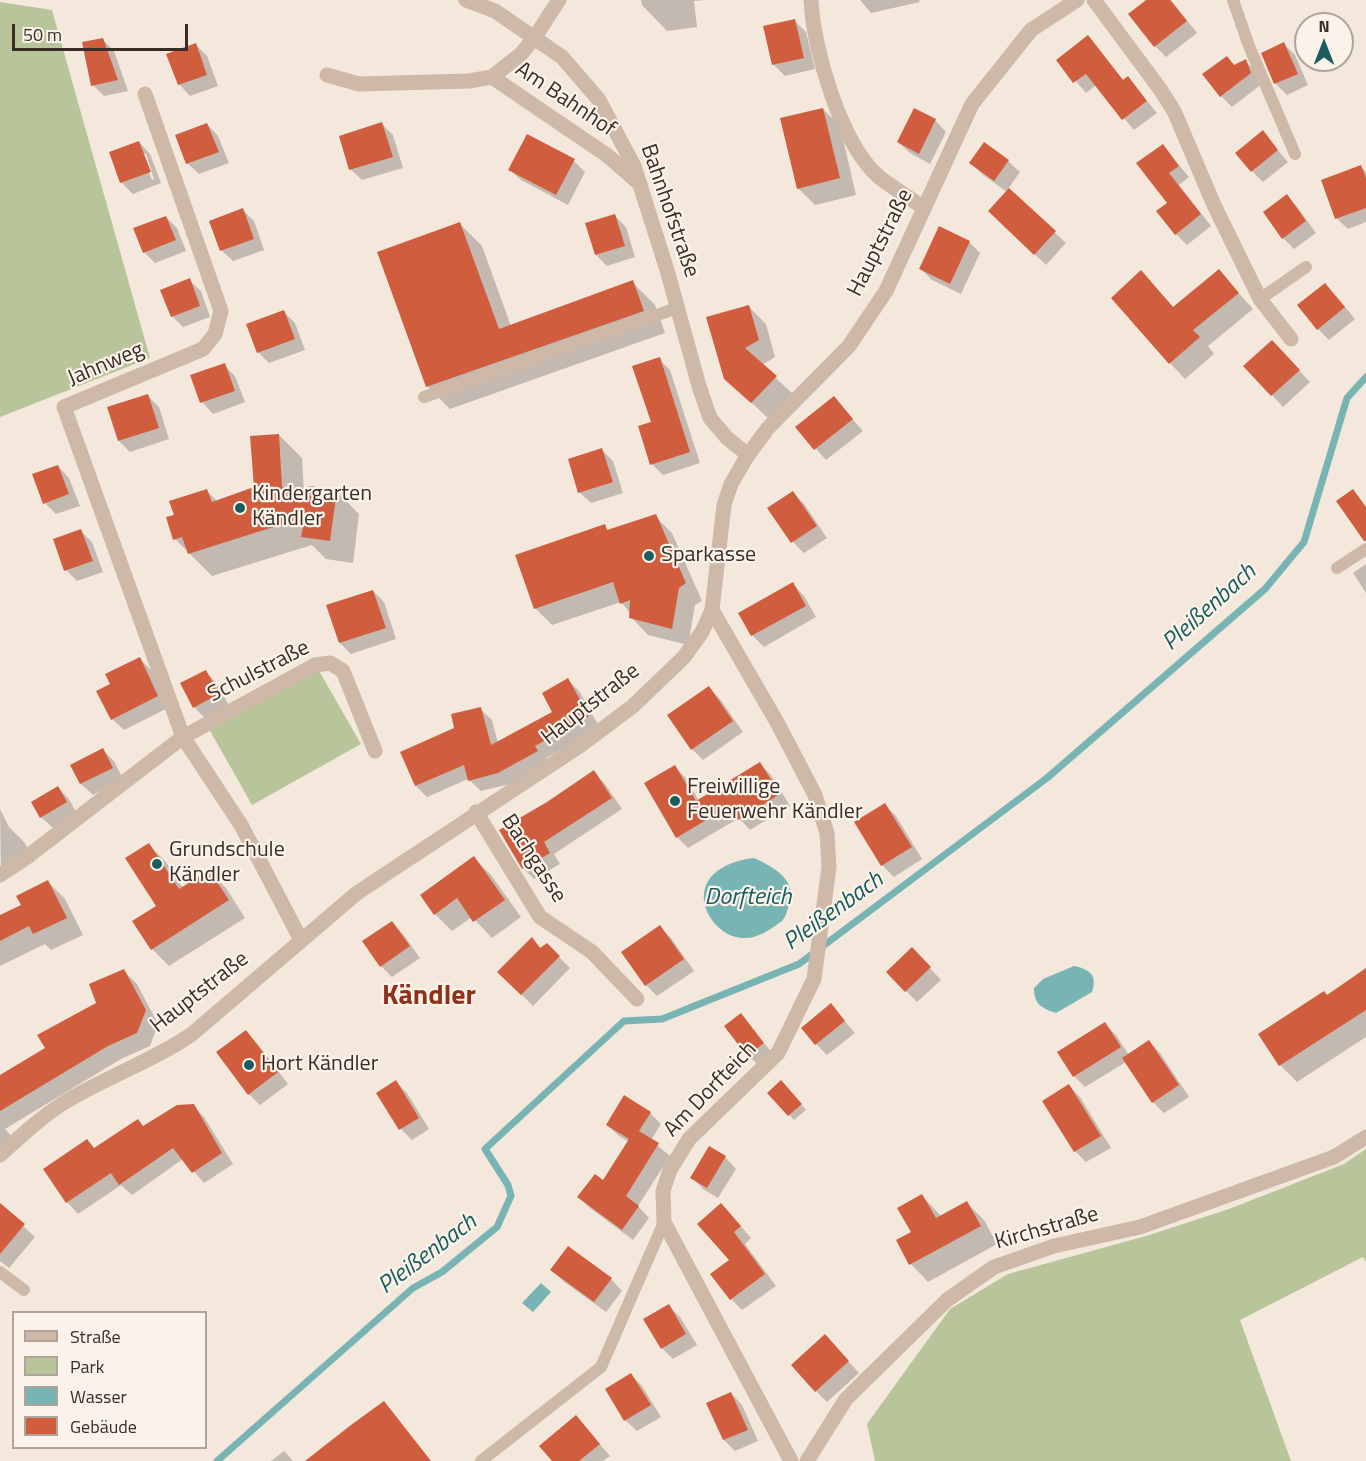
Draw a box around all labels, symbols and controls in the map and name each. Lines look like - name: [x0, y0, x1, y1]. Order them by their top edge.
- scale bar: [15, 12, 190, 50]
- north arrow: [1294, 12, 1354, 72]
- text: N: [1318, 14, 1330, 38]
- text: 50 m: [23, 21, 62, 48]
- street label: Am Bahnhof: [510, 57, 620, 143]
- street label: Bahnhofstraße: [634, 141, 704, 281]
- street label: Hauptstraße: [843, 185, 919, 301]
- street label: Jahnweg: [64, 337, 148, 393]
- place label: Kindergarten Kändler: [252, 482, 372, 534]
- marker: Kindergarten Kändler: [233, 501, 247, 515]
- place label: Sparkasse: [661, 543, 756, 569]
- marker: Sparkasse: [642, 549, 656, 563]
- water label: Pleißenbach: [1157, 558, 1263, 658]
- street label: Schulstraße: [204, 635, 314, 709]
- street label: Hauptstraße: [537, 659, 645, 751]
- place label: Freiwillige Feuerwehr Kändler: [687, 775, 863, 826]
- marker: Freiwillige Feuerwehr Kändler: [668, 794, 682, 808]
- street label: Bachgasse: [495, 810, 571, 908]
- place label: Grundschule Kändler: [169, 838, 285, 890]
- marker: Grundschule Kändler: [150, 857, 164, 871]
- water label: Pleißenbach: [779, 866, 889, 958]
- water label: Dorfteich: [705, 884, 791, 912]
- street label: Hauptstraße: [146, 947, 254, 1039]
- district label: Kändler: [382, 980, 476, 1014]
- street label: Am Dorfteich: [659, 1037, 763, 1143]
- place label: Hort Kändler: [261, 1052, 378, 1078]
- marker: Hort Kändler: [242, 1058, 256, 1072]
- street label: Kirchstraße: [992, 1202, 1102, 1256]
- water label: Pleißenbach: [373, 1209, 483, 1301]
- legend: [12, 1311, 207, 1449]
- text: Straße: [70, 1323, 121, 1350]
- text: Park: [70, 1353, 104, 1380]
- text: Wasser: [70, 1383, 127, 1410]
- text: Gebäude: [70, 1413, 137, 1440]

